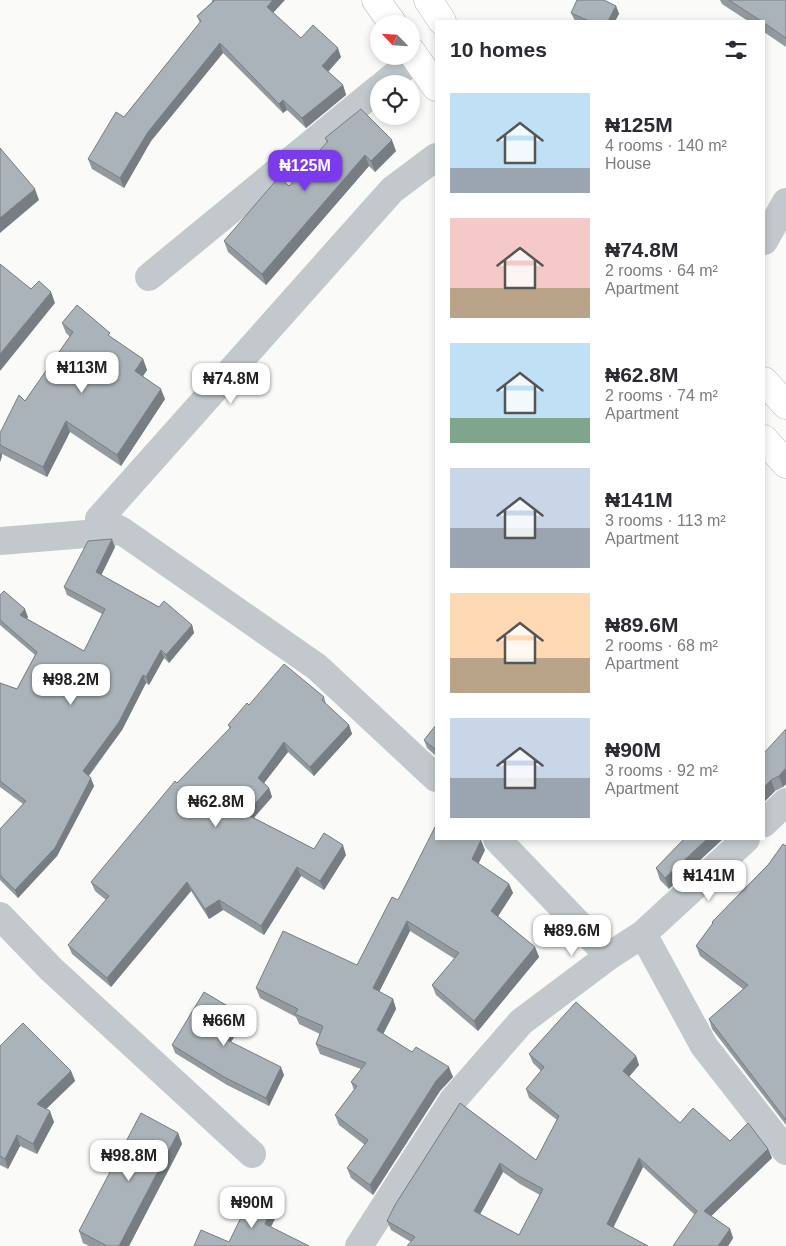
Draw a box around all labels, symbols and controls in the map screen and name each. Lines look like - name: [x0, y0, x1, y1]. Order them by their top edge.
- north arrow: [370, 15, 420, 65]
- map controls: [370, 15, 420, 125]
- icon: filters: [722, 36, 750, 64]
- text: 10 homes: [450, 38, 547, 61]
- button: locate: [370, 75, 420, 125]
- icon: home: [490, 113, 550, 173]
- text: ₦125M: [605, 113, 673, 136]
- text: 4 rooms · 140 m²: [605, 137, 727, 154]
- pin: ₦125M: [270, 150, 340, 192]
- text: House: [605, 155, 651, 172]
- text: ₦125M: [279, 157, 331, 174]
- icon: home: [490, 238, 550, 298]
- text: ₦74.8M: [605, 238, 679, 261]
- text: 2 rooms · 64 m²: [605, 262, 718, 279]
- text: Apartment: [605, 280, 679, 297]
- pin: ₦113M: [47, 352, 117, 394]
- text: ₦113M: [57, 359, 107, 376]
- pin: ₦74.8M: [190, 362, 272, 405]
- icon: home: [490, 363, 550, 423]
- text: ₦62.8M: [605, 363, 679, 386]
- text: ₦74.8M: [203, 370, 259, 387]
- text: 2 rooms · 74 m²: [605, 387, 718, 404]
- text: Apartment: [605, 405, 679, 422]
- icon: home: [490, 488, 550, 548]
- text: ₦141M: [605, 488, 673, 511]
- text: 3 rooms · 113 m²: [605, 512, 726, 529]
- text: Apartment: [605, 530, 679, 547]
- icon: home: [490, 613, 550, 673]
- text: ₦89.6M: [605, 613, 679, 636]
- text: 2 rooms · 68 m²: [605, 637, 718, 654]
- text: Apartment: [605, 655, 679, 672]
- pin: ₦98.2M: [30, 664, 112, 706]
- text: ₦98.2M: [43, 671, 99, 688]
- icon: home: [490, 738, 550, 798]
- text: ₦90M: [605, 738, 661, 761]
- text: 3 rooms · 92 m²: [605, 762, 718, 779]
- text: Apartment: [605, 780, 679, 797]
- pin: ₦62.8M: [175, 786, 257, 828]
- text: ₦62.8M: [188, 793, 244, 810]
- pin: ₦141M: [674, 860, 744, 902]
- text: ₦141M: [683, 867, 735, 884]
- pin: ₦89.6M: [531, 914, 613, 957]
- text: ₦89.6M: [544, 922, 600, 939]
- pin: ₦66M: [194, 1004, 254, 1047]
- text: ₦66M: [203, 1012, 245, 1029]
- pin: ₦98.8M: [88, 1140, 170, 1182]
- text: ₦98.8M: [101, 1147, 157, 1164]
- pin: ₦90M: [222, 1186, 282, 1229]
- text: ₦90M: [231, 1194, 273, 1211]

